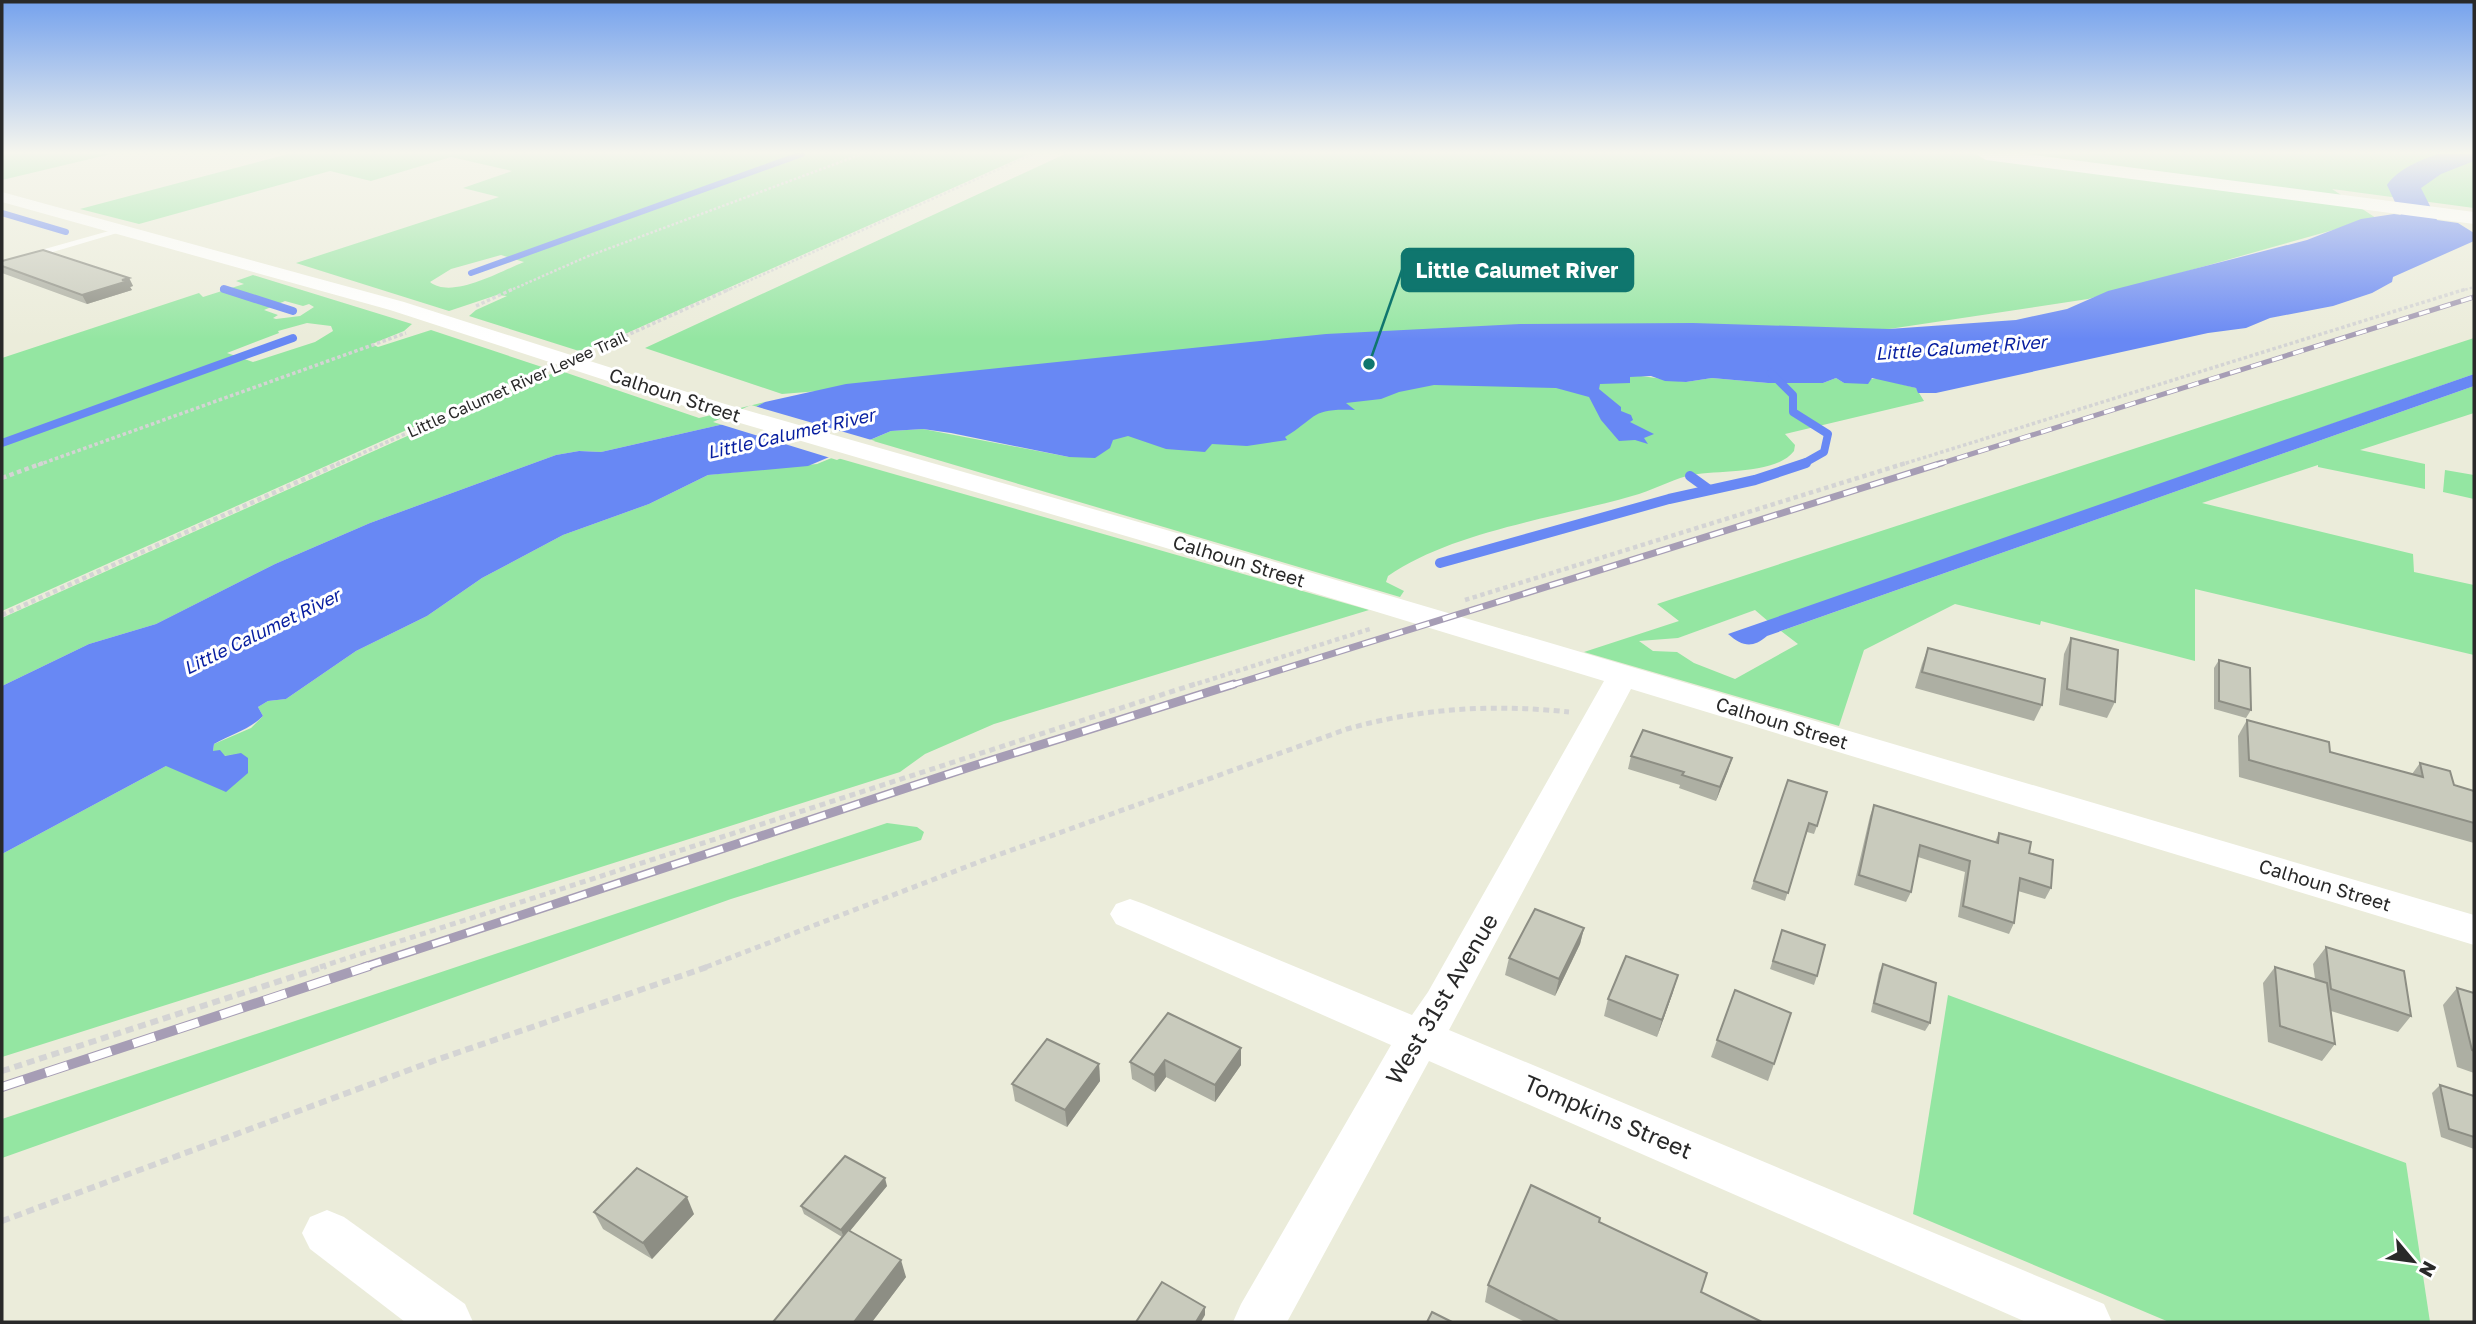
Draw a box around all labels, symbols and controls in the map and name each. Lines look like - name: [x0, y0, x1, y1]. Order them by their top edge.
- callout: Little Calumet River: [1402, 249, 1633, 291]
- text: Little Calumet River: [1416, 257, 1618, 283]
- street label: Little Calumet River Levee Trail: [404, 326, 630, 442]
- water label: Little Calumet River: [1875, 330, 2050, 364]
- street label: Calhoun Street: [606, 362, 744, 427]
- water label: Little Calumet River: [705, 402, 880, 463]
- street label: Calhoun Street: [1170, 529, 1308, 592]
- water label: Little Calumet River: [180, 582, 346, 679]
- street label: Calhoun Street: [1713, 691, 1851, 754]
- street label: Calhoun Street: [2256, 853, 2394, 916]
- street label: West 31st Avenue: [1379, 908, 1503, 1089]
- street label: Tompkins Street: [1520, 1068, 1697, 1164]
- north arrow: [2378, 1226, 2448, 1296]
- text: N: [2415, 1258, 2442, 1281]

